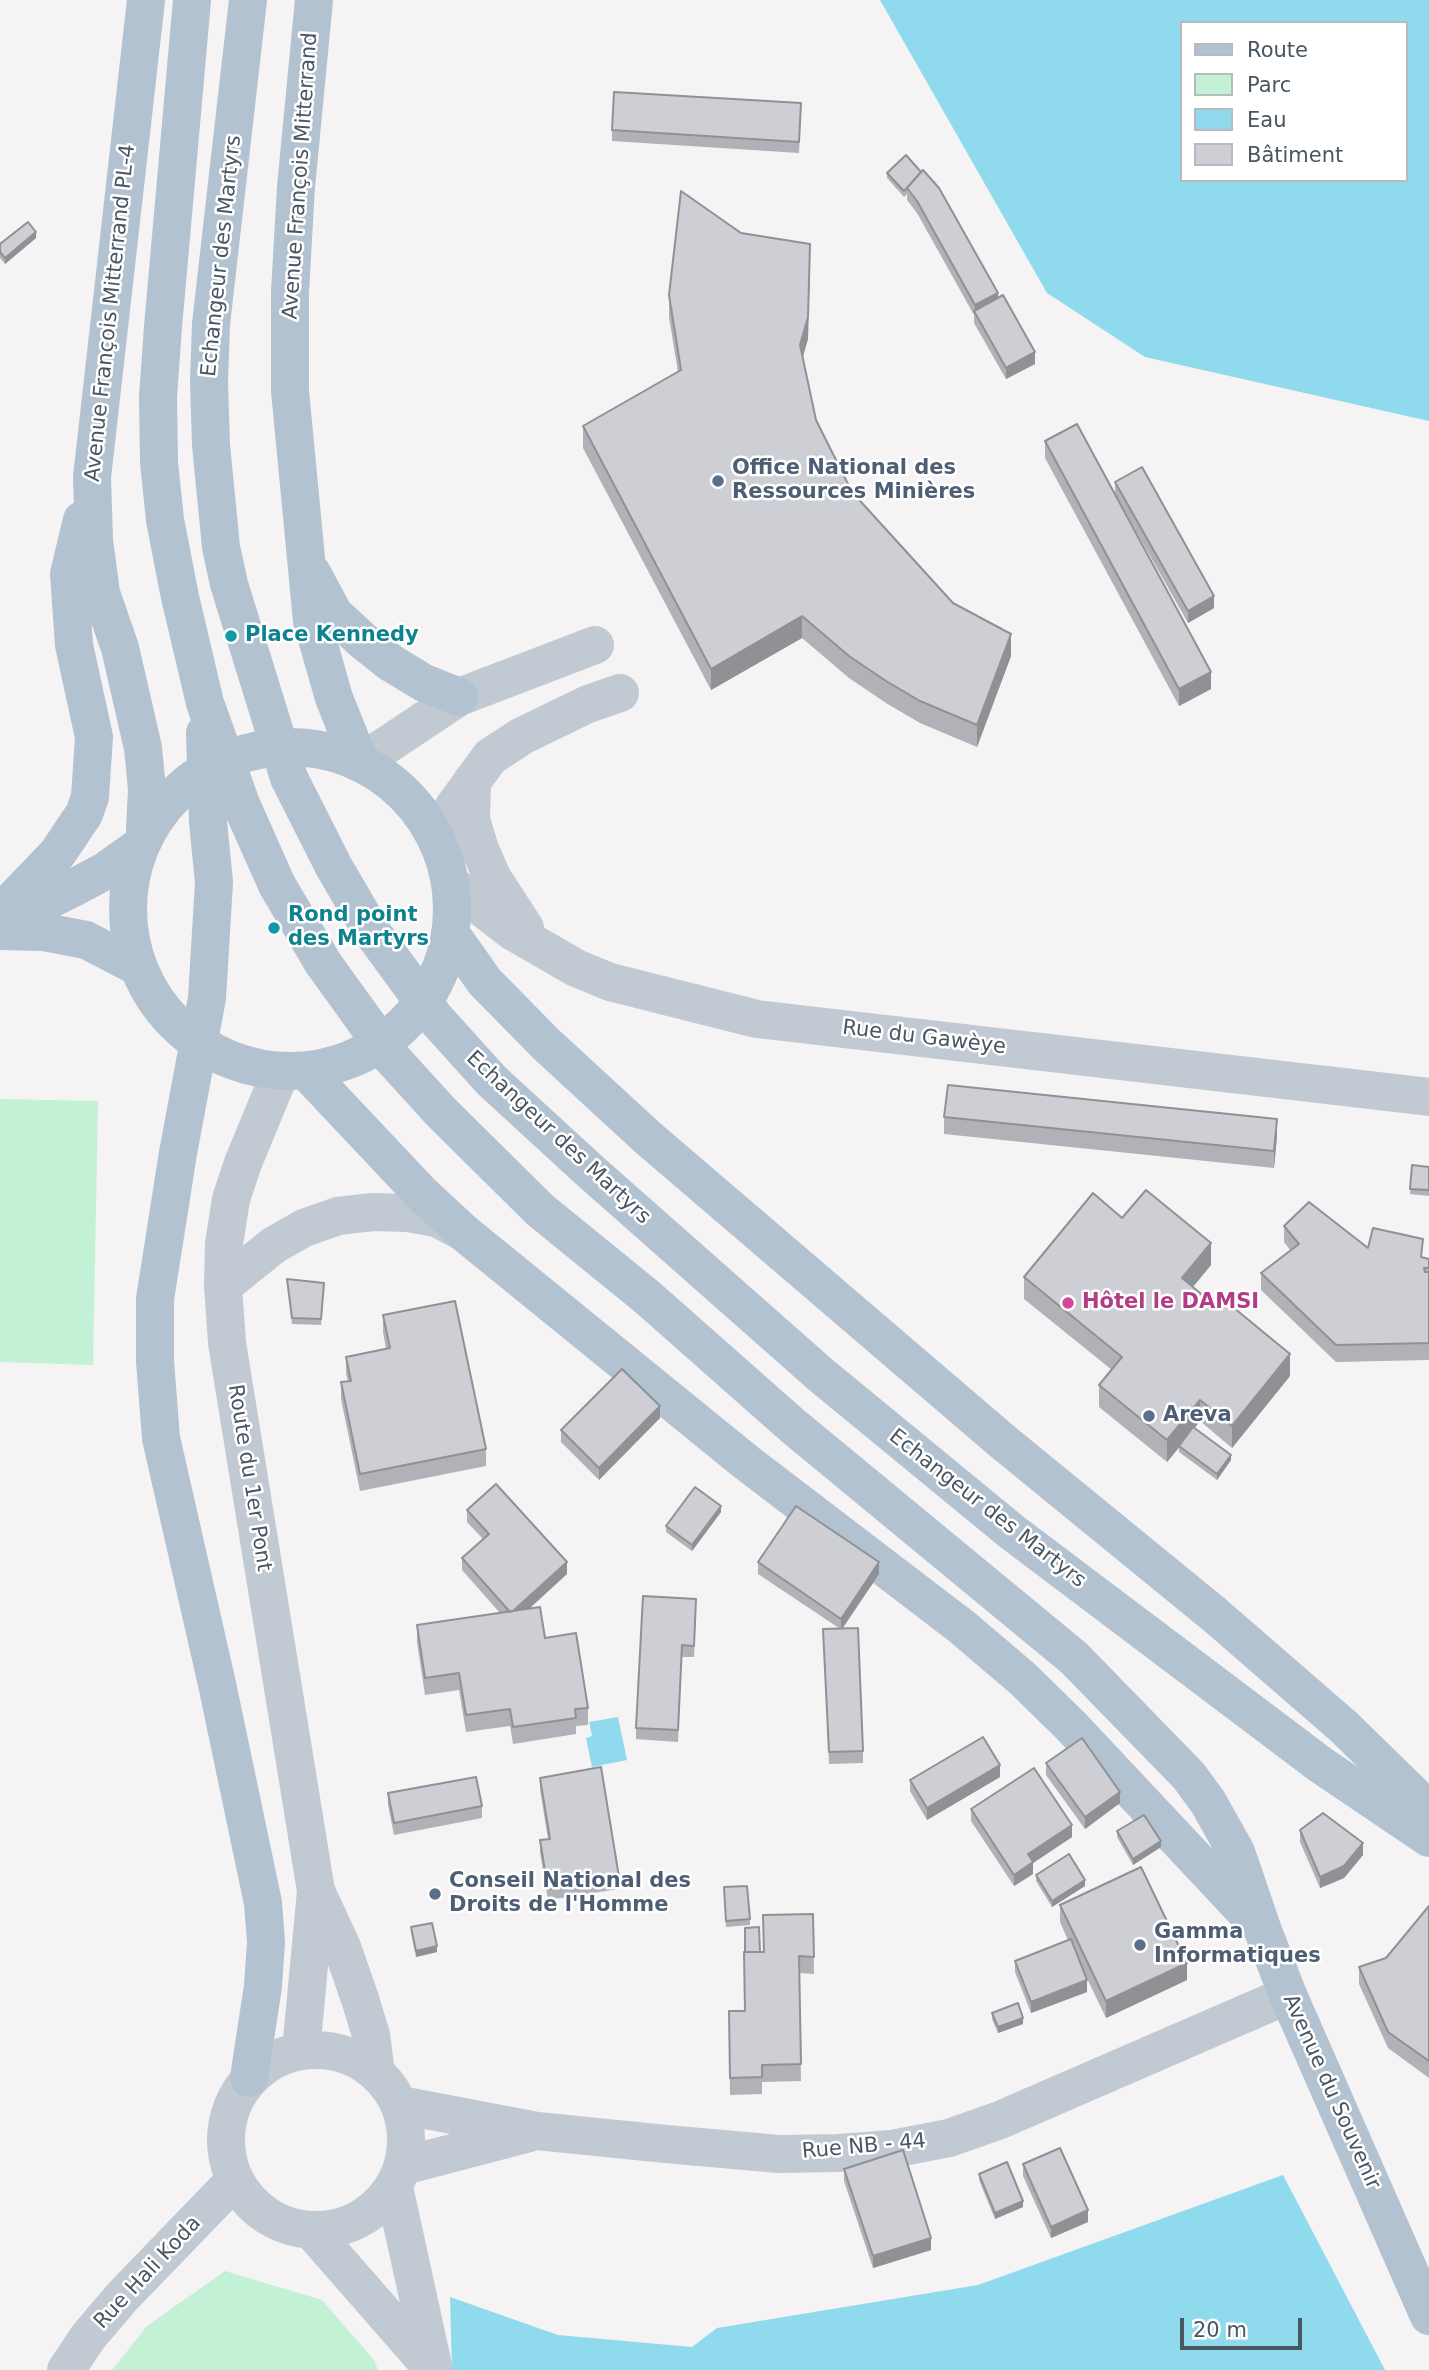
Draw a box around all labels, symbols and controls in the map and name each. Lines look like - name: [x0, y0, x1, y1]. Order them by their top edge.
- legend: [1180, 21, 1408, 182]
- street label: Avenue François Mitterrand: [278, 32, 324, 320]
- text: Route: [1247, 38, 1308, 62]
- text: Parc: [1247, 73, 1291, 97]
- text: Eau: [1247, 108, 1286, 132]
- street label: Echangeur des Martyrs: [197, 134, 247, 378]
- street label: Avenue François Mitterrand PL-4: [81, 143, 141, 483]
- text: Bâtiment: [1247, 143, 1343, 167]
- place label: Office National des Ressources Minières: [732, 456, 975, 506]
- marker: Office National des Ressources Minières: [710, 473, 726, 489]
- place label: Place Kennedy: [245, 623, 419, 649]
- marker: Place Kennedy: [223, 628, 239, 644]
- place label: Rond point des Martyrs: [288, 903, 429, 953]
- marker: Rond point des Martyrs: [266, 920, 282, 936]
- street label: Rue du Gawèye: [841, 1015, 1007, 1061]
- street label: Echangeur des Martyrs: [461, 1046, 655, 1230]
- place label: Hôtel le DAMSI: [1082, 1290, 1259, 1316]
- marker: Hôtel le DAMSI: [1060, 1295, 1076, 1311]
- street label: Route du 1er Pont: [222, 1383, 276, 1573]
- place label: Areva: [1163, 1403, 1232, 1429]
- marker: Areva: [1141, 1408, 1157, 1424]
- street label: Echangeur des Martyrs: [884, 1424, 1090, 1594]
- place label: Conseil National des Droits de l'Homme: [449, 1869, 691, 1919]
- marker: Conseil National des Droits de l'Homme: [427, 1886, 443, 1902]
- place label: Gamma Informatiques: [1154, 1920, 1321, 1970]
- marker: Gamma Informatiques: [1132, 1937, 1148, 1953]
- street label: Avenue du Souvenir: [1277, 1991, 1385, 2193]
- street label: Rue NB - 44: [801, 2129, 927, 2165]
- street label: Rue Hali Koda: [89, 2211, 207, 2335]
- scale bar: [1184, 2304, 1306, 2348]
- text: 20 m: [1193, 2318, 1247, 2342]

